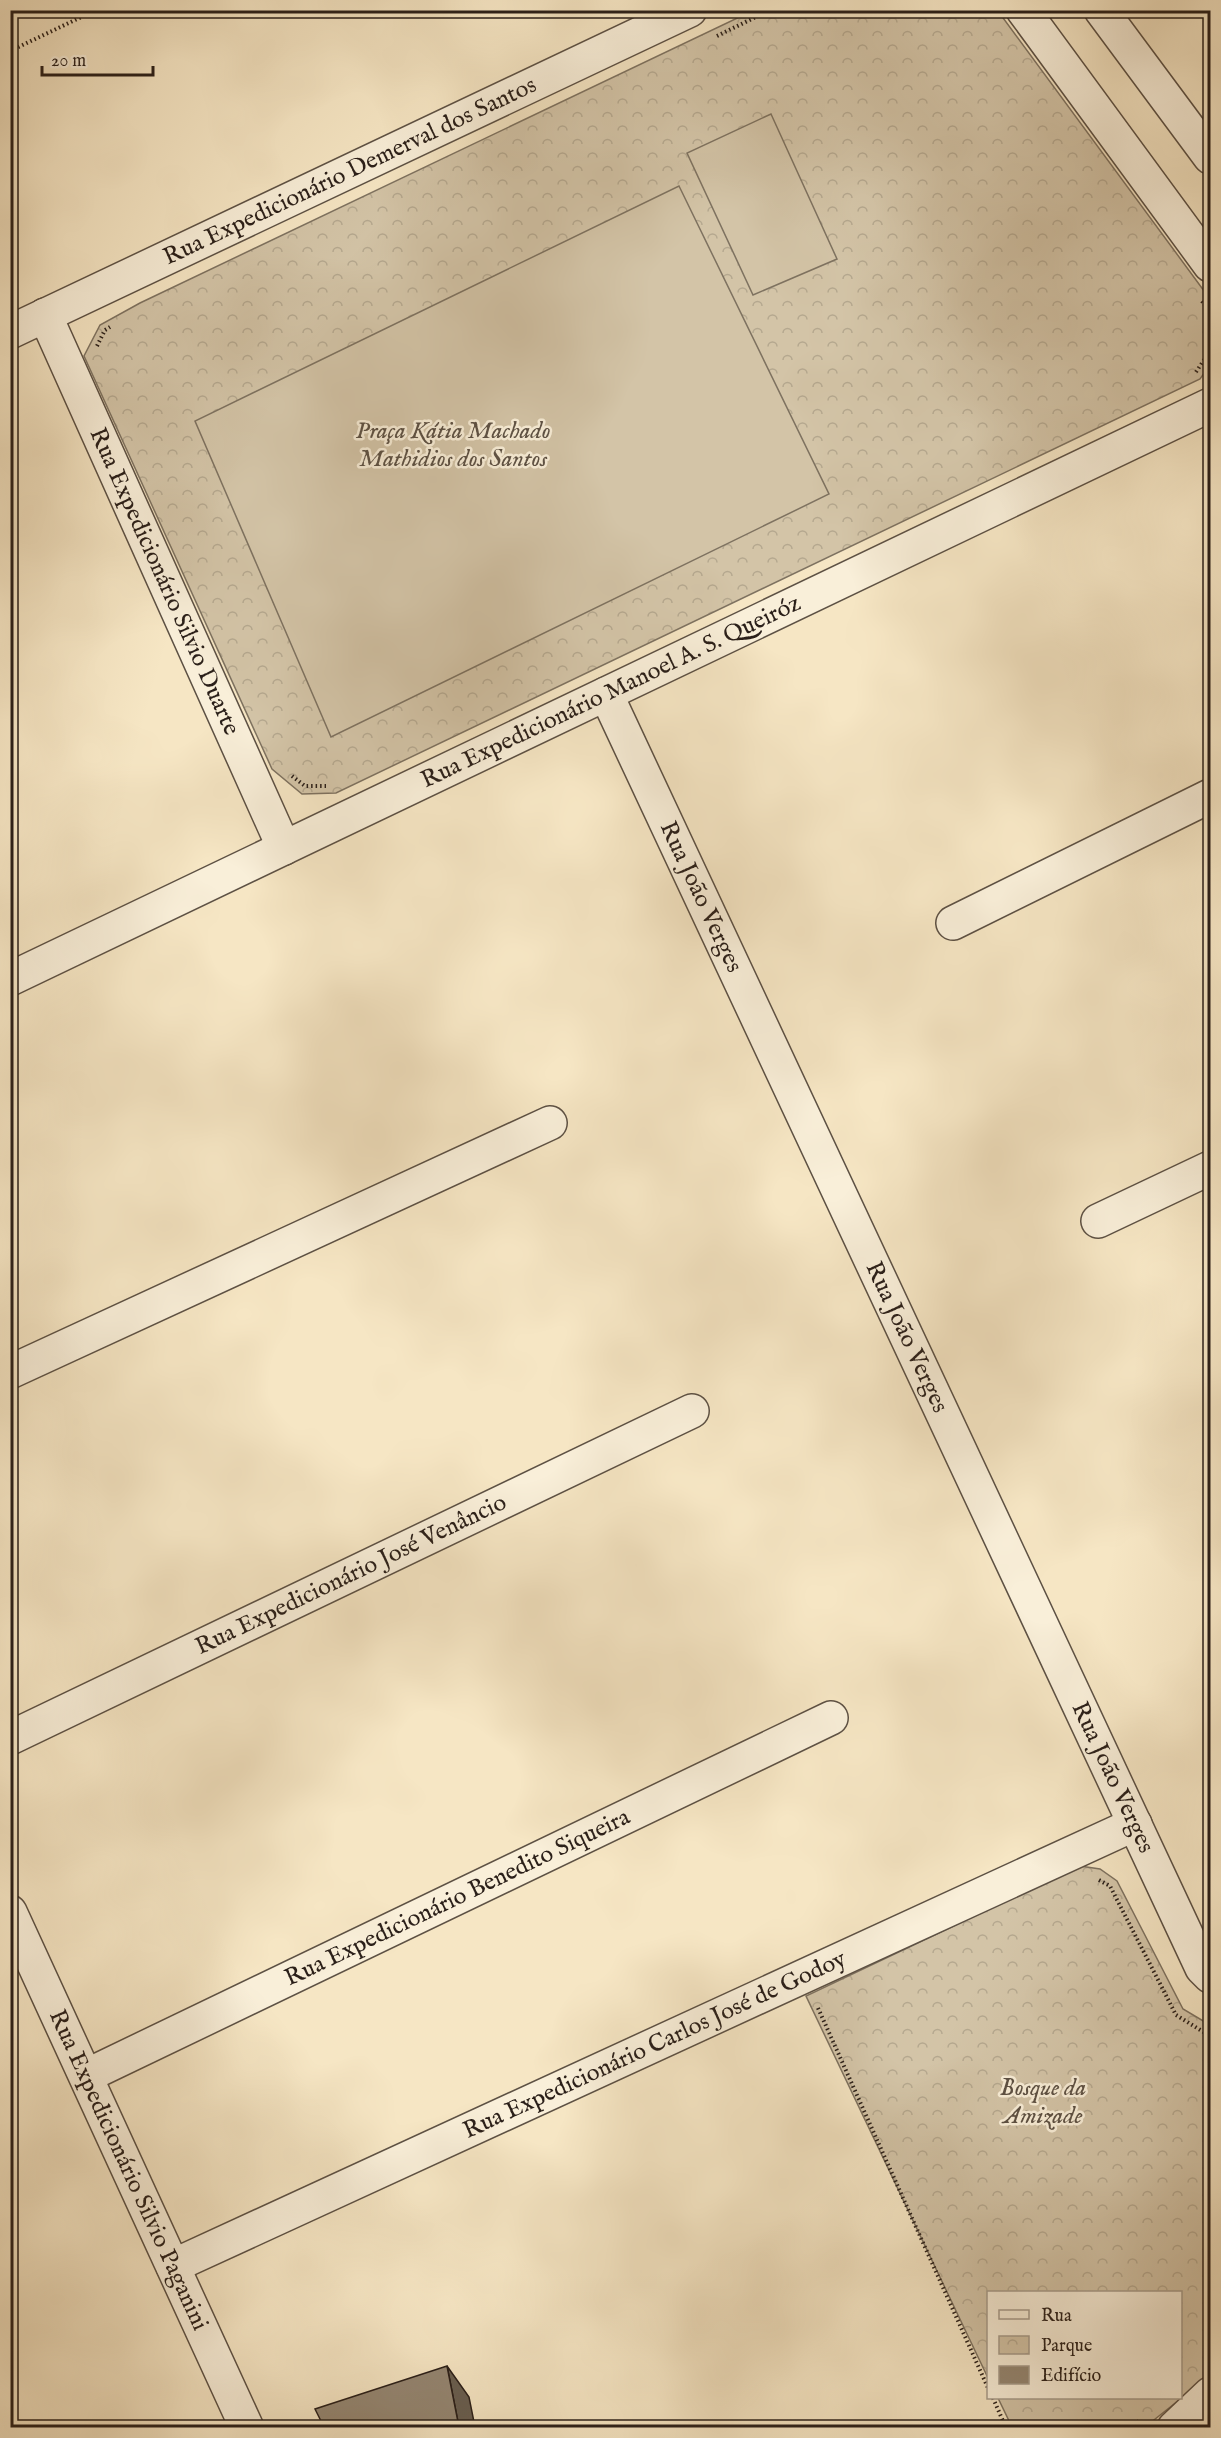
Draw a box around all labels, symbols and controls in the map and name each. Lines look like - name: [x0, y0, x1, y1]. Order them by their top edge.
- scale bar: [42, 39, 153, 77]
- text: 20 m: [51, 50, 86, 73]
- street label: Rua Expedicionário Demerval dos Santos: [158, 69, 541, 273]
- park label: Praça Kátia Machado Mathidios dos Santos: [355, 416, 551, 475]
- street label: Rua Expedicionário Silvio Duarte: [82, 423, 247, 740]
- street label: Rua Expedicionário Manoel A. S. Queiróz: [416, 588, 806, 796]
- street label: Rua João Verges: [652, 816, 750, 978]
- street label: Rua João Verges: [858, 1256, 956, 1418]
- street label: Rua Expedicionário José Venâncio: [190, 1487, 512, 1662]
- street label: Rua João Verges: [1064, 1697, 1162, 1858]
- street label: Rua Expedicionário Benedito Siqueira: [280, 1801, 636, 1994]
- street label: Rua Expedicionário Carlos José de Godoy: [458, 1943, 851, 2146]
- street label: Rua Expedicionário Silvio Paganini: [41, 2005, 216, 2335]
- park label: Bosque da Amizade: [1000, 2073, 1086, 2132]
- legend: [987, 2291, 1182, 2399]
- text: Rua: [1041, 2305, 1072, 2328]
- text: Parque: [1041, 2335, 1092, 2358]
- text: Edifício: [1041, 2365, 1102, 2388]

